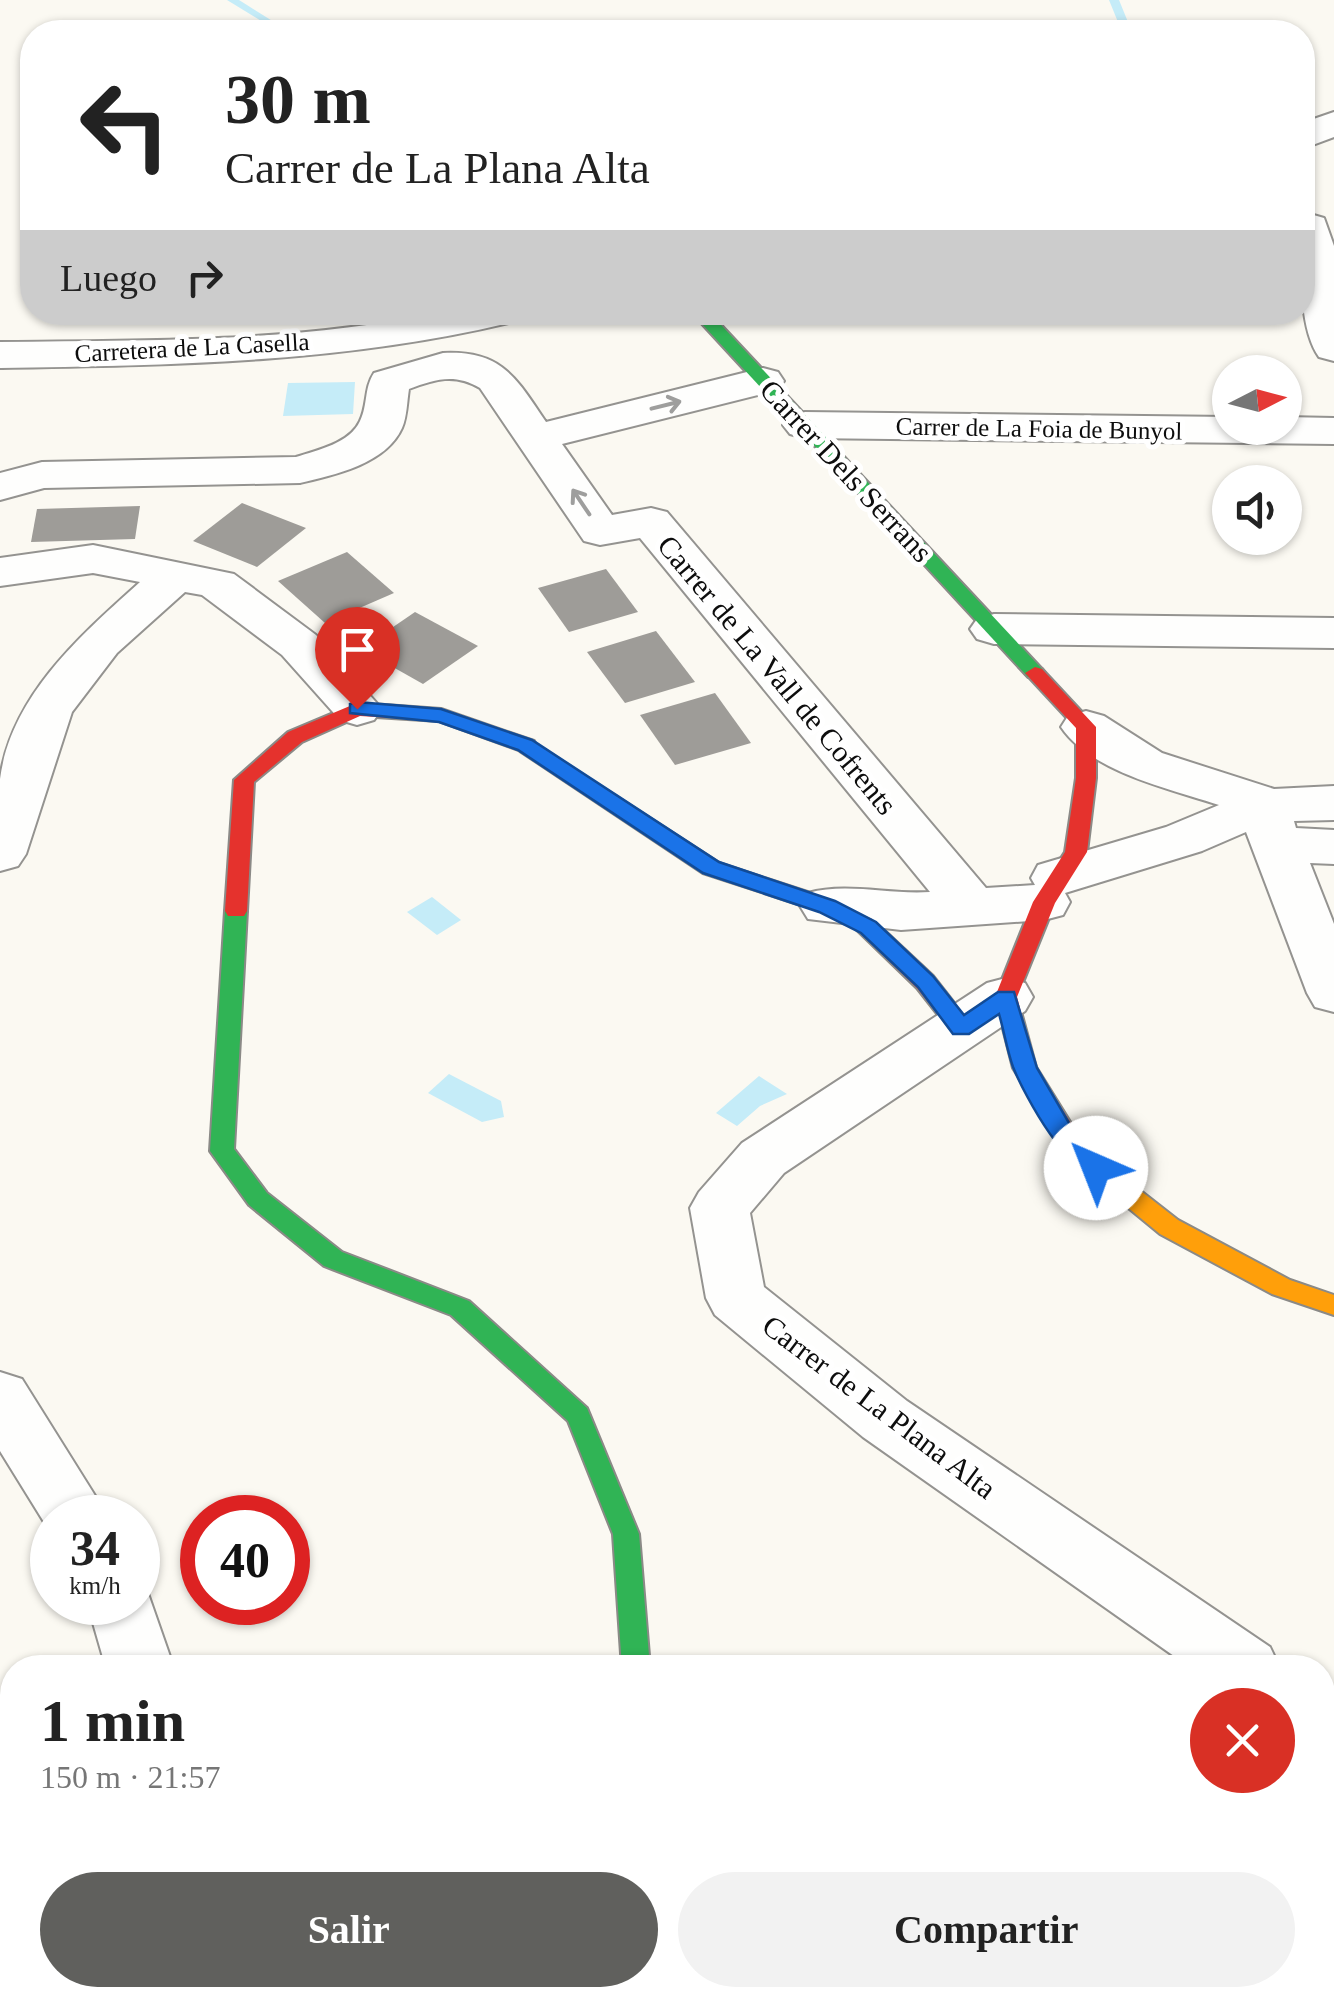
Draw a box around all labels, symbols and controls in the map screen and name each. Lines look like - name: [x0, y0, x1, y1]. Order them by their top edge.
- icon: left: [60, 60, 190, 190]
- text: 30 m: [225, 61, 371, 138]
- text: Carrer de La Plana Alta: [225, 143, 650, 193]
- icon: right: [177, 250, 232, 305]
- text: Luego: [60, 257, 157, 299]
- street label: Carretera de La Casella: [74, 328, 310, 367]
- north arrow: [1212, 355, 1302, 445]
- map controls: [1212, 355, 1302, 555]
- street label: Carrer Dels Serrans: [754, 373, 939, 568]
- one-way arrow: [649, 395, 681, 413]
- street label: Carrer de La Foia de Bunyol: [895, 413, 1183, 445]
- button: sound: [1212, 465, 1302, 555]
- one-way arrow: [570, 488, 591, 516]
- street label: Carrer de La Vall de Cofrents: [651, 529, 904, 821]
- pin: [315, 607, 400, 710]
- icon: arrive: [330, 622, 385, 677]
- position arrow: [1044, 1116, 1148, 1220]
- street label: Carrer de La Plana Alta: [756, 1308, 1002, 1505]
- speed limit sign: 40: [180, 1495, 310, 1625]
- text: 34: [70, 1520, 120, 1576]
- text: km/h: [69, 1572, 121, 1599]
- text: 1 min: [40, 1688, 185, 1754]
- button: close: [1190, 1688, 1295, 1793]
- text: 150 m · 21:57: [40, 1759, 220, 1795]
- button: Salir: [40, 1872, 658, 1987]
- button: Compartir: [678, 1872, 1295, 1987]

